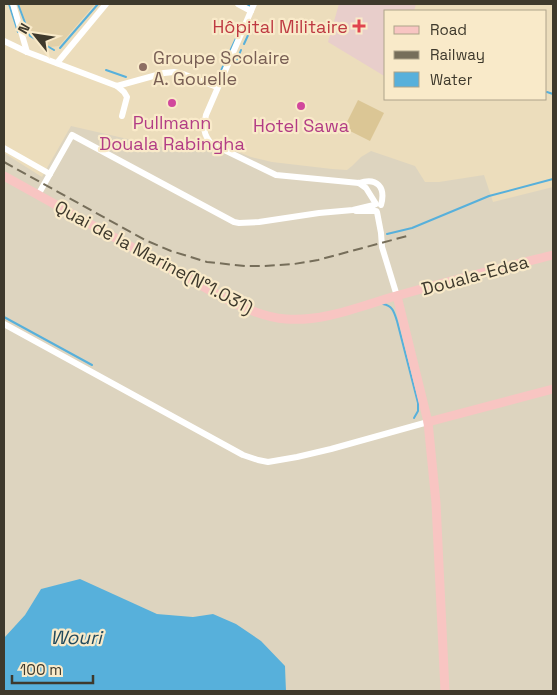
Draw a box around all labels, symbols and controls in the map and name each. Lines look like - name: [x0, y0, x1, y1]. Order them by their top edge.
- north arrow: [10, 10, 60, 60]
- legend: [384, 10, 547, 100]
- place label: Hôpital Militaire: [213, 15, 348, 38]
- marker: Hôpital Militaire: [352, 19, 366, 33]
- text: N: [14, 20, 34, 37]
- text: Road: [430, 20, 467, 39]
- text: Railway: [430, 45, 485, 64]
- place label: Groupe Scolaire A. Gouelle: [153, 46, 290, 90]
- marker: Groupe Scolaire A. Gouelle: [137, 61, 149, 73]
- text: Water: [430, 70, 473, 89]
- marker: Pullmann Douala Rabingha: [166, 97, 178, 109]
- marker: Hotel Sawa: [295, 100, 307, 112]
- place label: Pullmann Douala Rabingha: [99, 111, 245, 155]
- place label: Hotel Sawa: [253, 114, 349, 137]
- street label: Quai de la Marine(N°1.031): [51, 195, 257, 319]
- street label: Douala-Edea: [419, 250, 531, 300]
- water label: Wouri: [50, 625, 104, 650]
- scale bar: [12, 652, 94, 684]
- text: 100 m: [20, 660, 62, 679]

